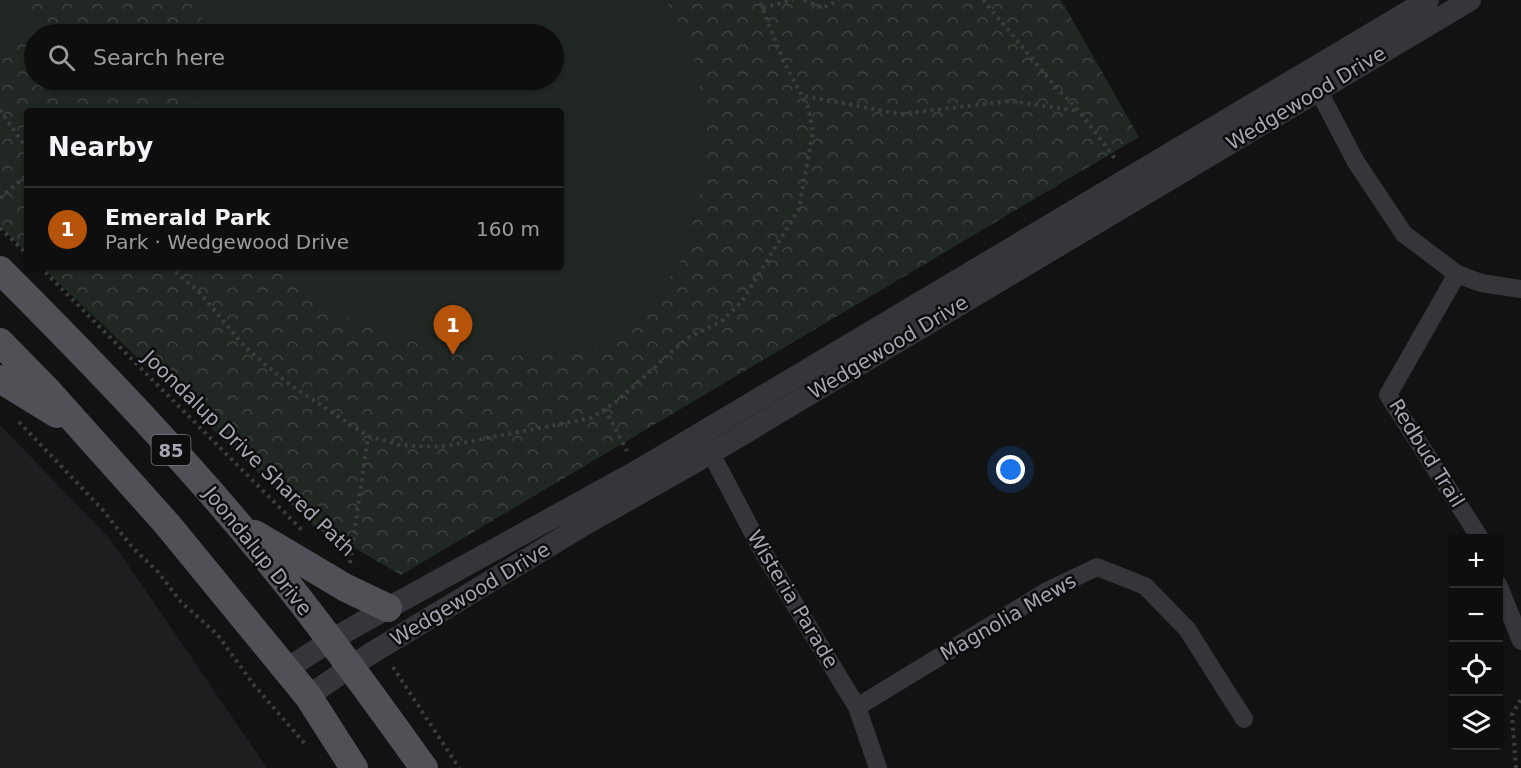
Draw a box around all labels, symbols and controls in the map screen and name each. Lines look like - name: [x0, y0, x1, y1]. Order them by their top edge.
- search box: [24, 24, 564, 90]
- icon: search: [45, 41, 78, 74]
- street label: Wedgewood Drive: [1222, 41, 1390, 155]
- text: Search here: [93, 45, 225, 70]
- text: Nearby: [48, 132, 153, 162]
- text: Emerald Park: [105, 205, 270, 230]
- text: 1: [61, 217, 74, 241]
- text: 160 m: [476, 217, 540, 241]
- text: Park · Wedgewood Drive: [105, 230, 349, 254]
- street label: Wedgewood Drive: [804, 290, 972, 404]
- pin: 1: [434, 306, 472, 355]
- street label: Joondalup Drive Shared Path: [138, 345, 360, 561]
- street label: Redbud Trail: [1384, 394, 1470, 512]
- road number: 85: [152, 435, 190, 465]
- your location: [996, 455, 1025, 484]
- street label: Joondalup Drive: [199, 482, 317, 620]
- street label: Wisteria Parade: [742, 526, 844, 672]
- map controls: [1449, 534, 1503, 750]
- button: +: [1449, 534, 1503, 588]
- street label: Wedgewood Drive: [386, 537, 554, 651]
- street label: Magnolia Mews: [936, 568, 1080, 666]
- button: −: [1449, 588, 1503, 642]
- button: locate: [1449, 642, 1503, 696]
- button: layers: [1449, 696, 1503, 750]

